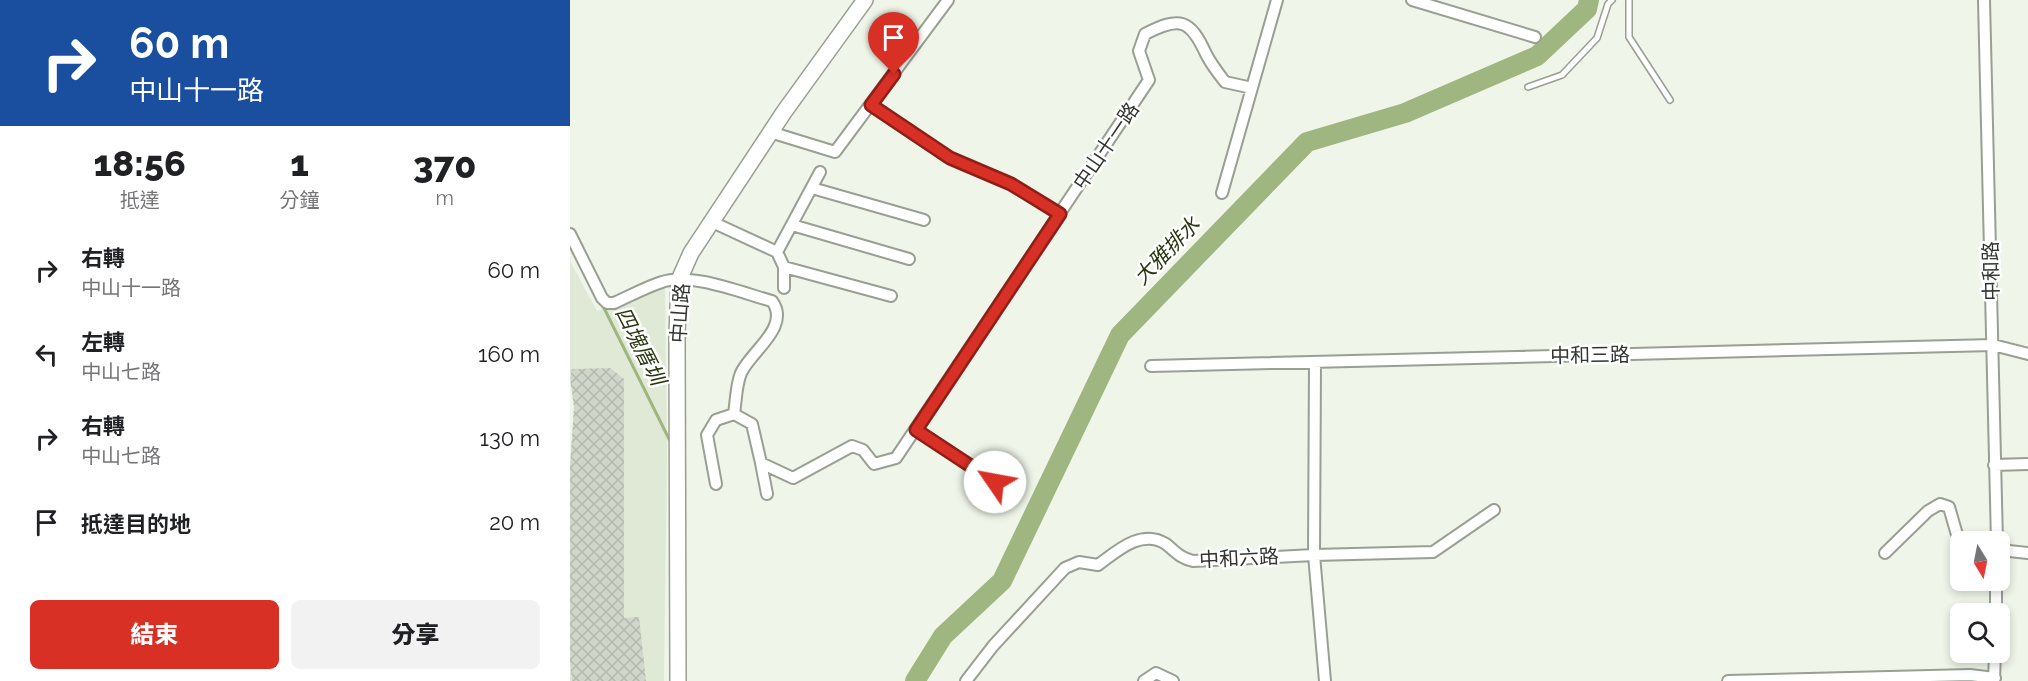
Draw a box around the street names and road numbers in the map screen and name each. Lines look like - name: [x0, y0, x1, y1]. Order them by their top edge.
- street label: 中山十一路: [1068, 98, 1144, 194]
- street label: 中和路: [1978, 241, 2004, 301]
- street label: 中山路: [666, 282, 694, 344]
- street label: 中和三路: [1550, 342, 1630, 368]
- street label: 中和六路: [1198, 544, 1280, 572]

